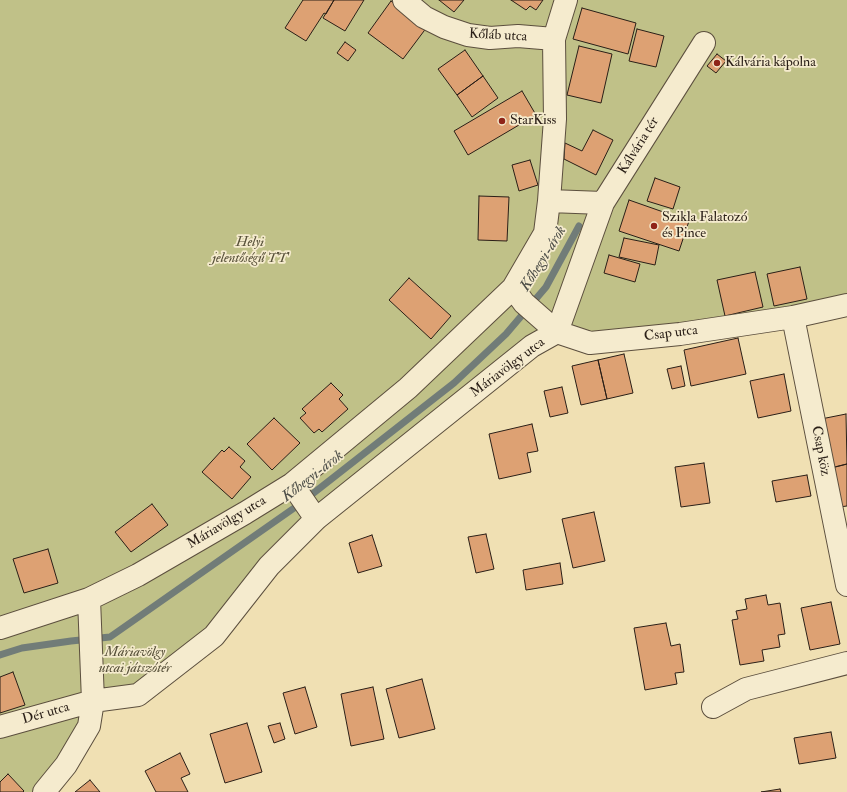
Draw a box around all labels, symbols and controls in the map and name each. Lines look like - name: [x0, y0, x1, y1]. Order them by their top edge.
- street label: Kőláb utca: [468, 26, 528, 46]
- place label: Kálvária kápolna: [725, 55, 816, 71]
- marker: Kálvária kápolna: [712, 58, 722, 68]
- place label: StarKiss: [510, 113, 556, 129]
- street label: Kálvária tér: [615, 114, 663, 178]
- marker: StarKiss: [497, 116, 507, 126]
- place label: Szikla Falatozó és Pince: [662, 210, 748, 242]
- marker: Szikla Falatozó és Pince: [649, 221, 659, 231]
- water label: Kőhegyi-árok: [517, 223, 571, 295]
- park label: Helyi jelentőségű TT: [212, 235, 288, 268]
- street label: Csap utca: [643, 322, 699, 346]
- street label: Máriavölgy utca: [467, 334, 549, 402]
- street label: Csap köz: [807, 424, 833, 478]
- water label: Kőhegyi-árok: [279, 447, 347, 507]
- street label: Máriavölgy utca: [184, 493, 270, 553]
- park label: Máriavölgy utcai játszótér: [99, 645, 171, 678]
- street label: Dér utca: [20, 699, 72, 729]

